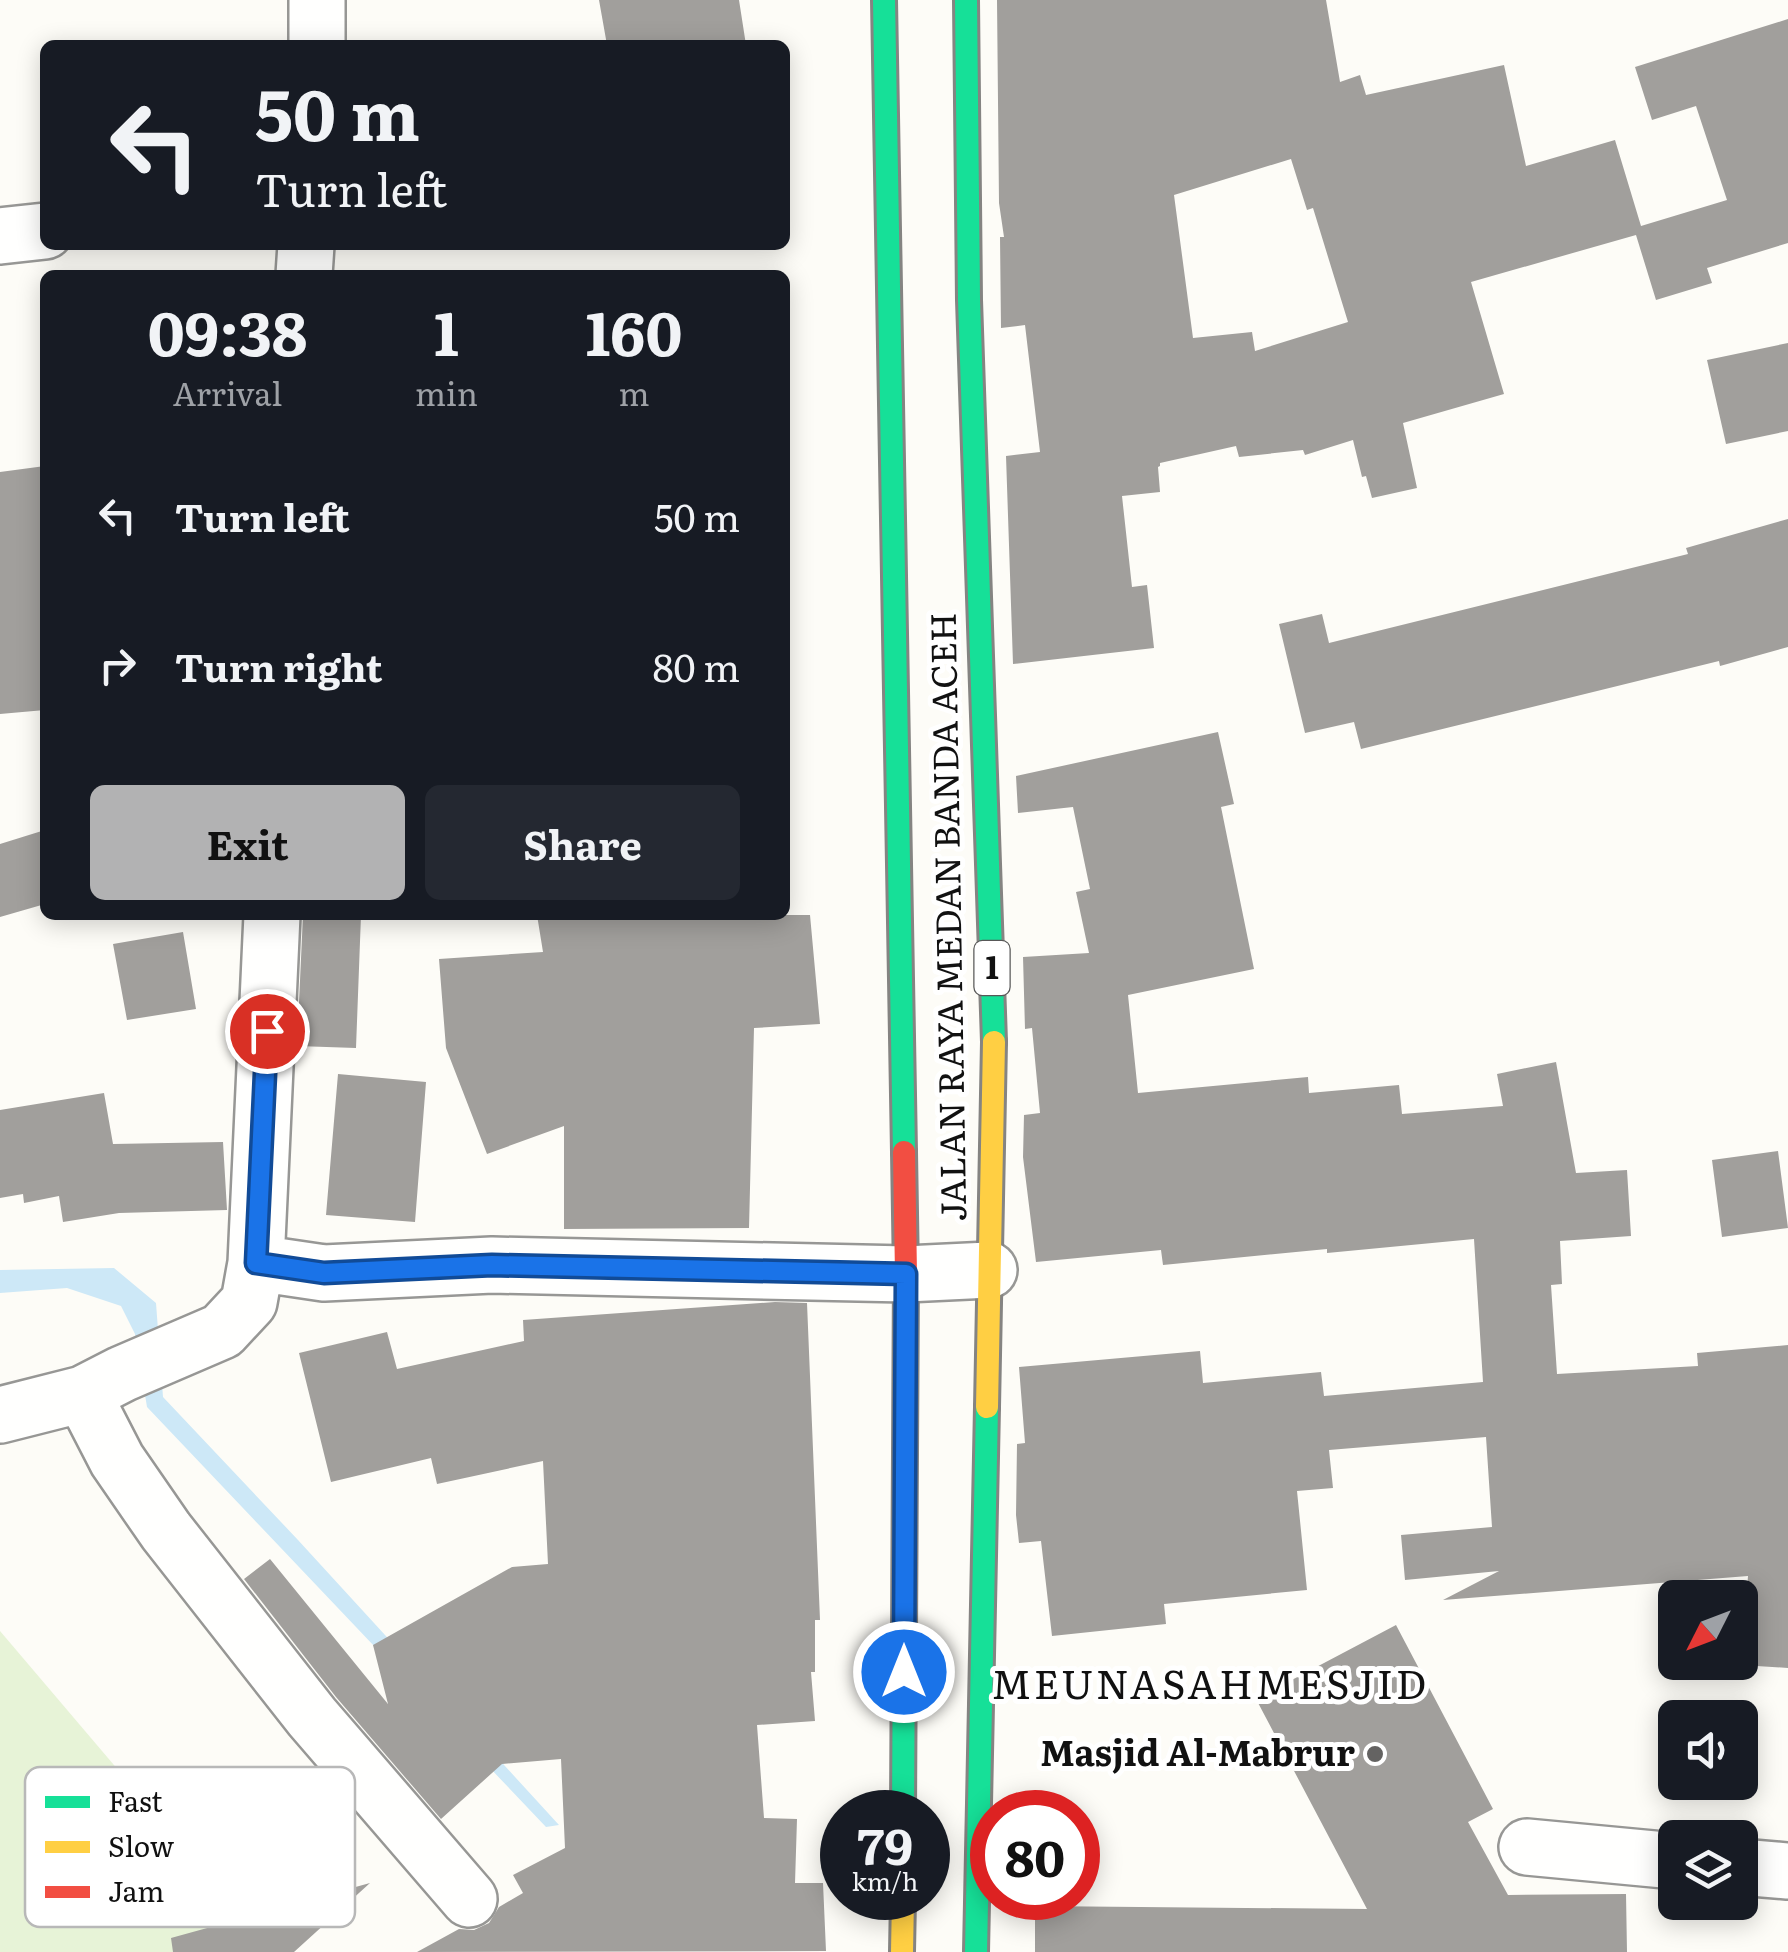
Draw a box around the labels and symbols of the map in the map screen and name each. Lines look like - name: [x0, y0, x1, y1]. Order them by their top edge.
- street label: JALAN RAYA MEDAN BANDA ACEH: [915, 612, 977, 1222]
- road number: 1: [974, 941, 1010, 995]
- pin: [225, 989, 310, 1074]
- north arrow: [1658, 1580, 1758, 1680]
- position arrow: [852, 1620, 956, 1724]
- district label: MEUNASAHMESJID: [991, 1652, 1429, 1711]
- place label: Masjid Al-Mabrur: [1040, 1725, 1355, 1777]
- marker: Masjid Al-Mabrur: [1364, 1743, 1386, 1765]
- legend: [25, 1767, 355, 1927]
- text: Fast: [108, 1779, 163, 1821]
- speed limit sign: 80: [970, 1790, 1100, 1920]
- text: Slow: [108, 1824, 174, 1866]
- text: Jam: [108, 1869, 164, 1911]

